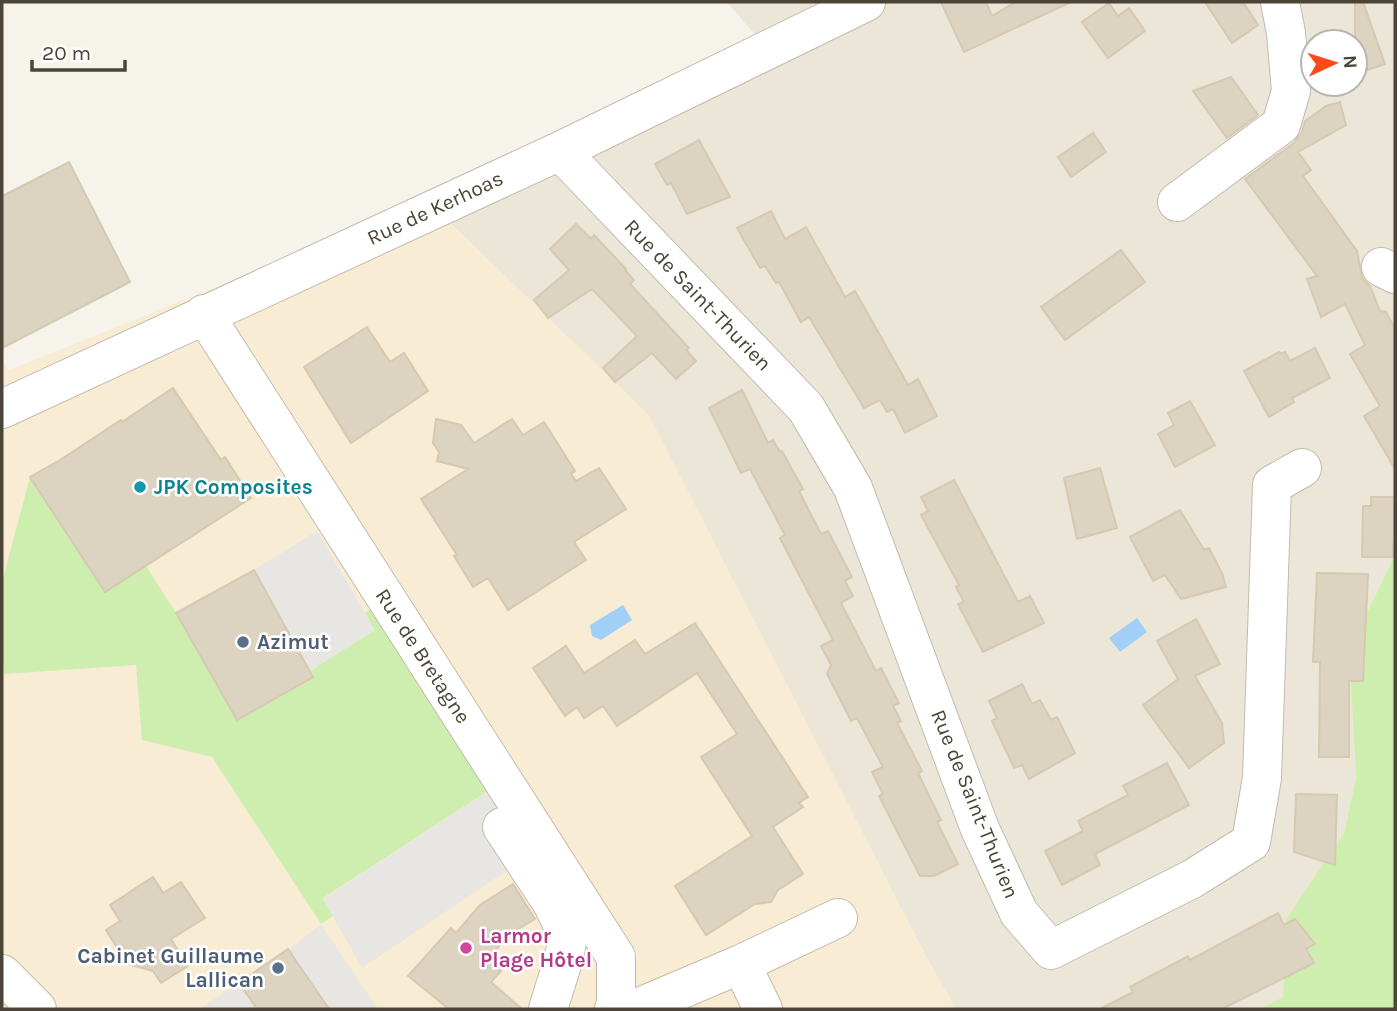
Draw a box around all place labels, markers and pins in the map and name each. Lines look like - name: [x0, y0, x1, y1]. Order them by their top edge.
- place label: JPK Composites: [154, 475, 313, 499]
- marker: JPK Composites: [132, 479, 148, 495]
- place label: Azimut: [257, 630, 329, 654]
- marker: Azimut: [235, 634, 251, 650]
- place label: Larmor Plage Hôtel: [480, 924, 592, 972]
- marker: Larmor Plage Hôtel: [458, 940, 474, 956]
- place label: Cabinet Guillaume Lallican: [77, 944, 264, 992]
- marker: Cabinet Guillaume Lallican: [270, 960, 286, 976]

